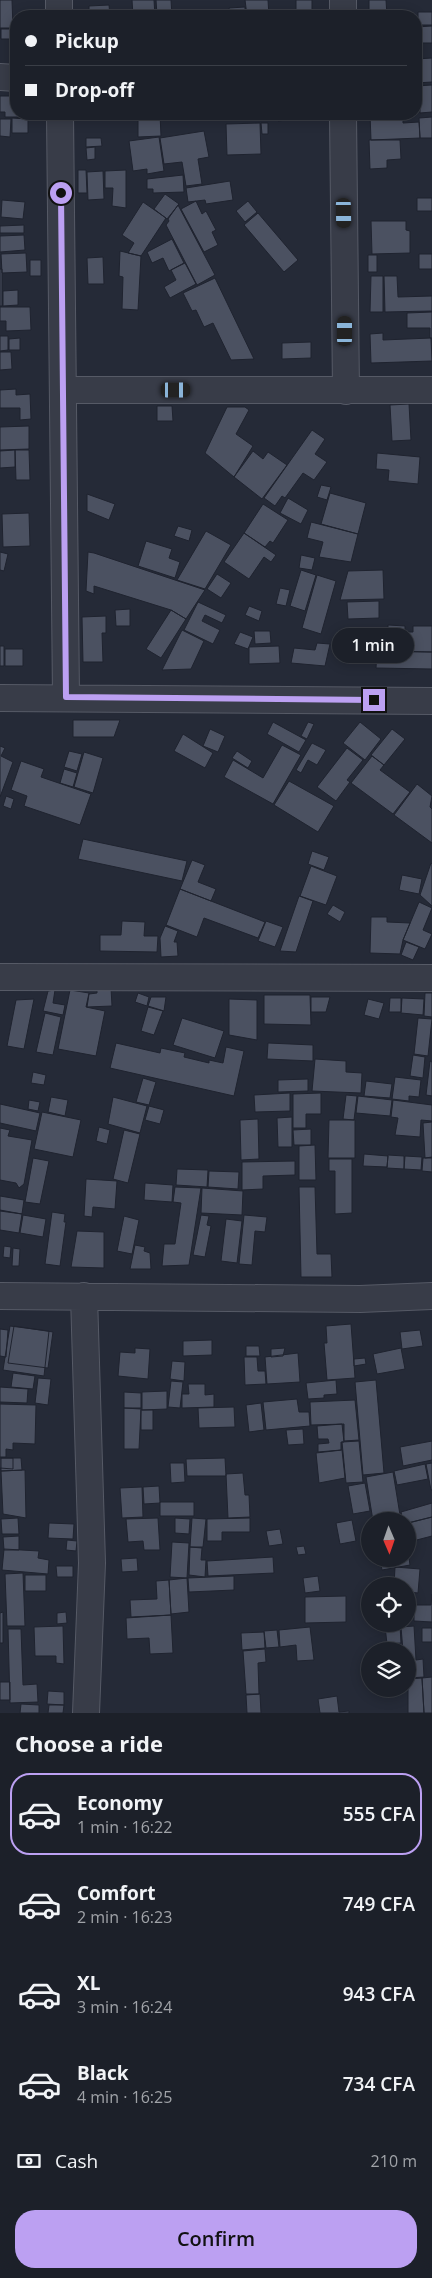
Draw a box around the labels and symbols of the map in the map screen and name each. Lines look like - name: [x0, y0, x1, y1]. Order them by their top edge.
- route start: [50, 182, 72, 204]
- car: [336, 198, 351, 228]
- car: [337, 316, 352, 346]
- car: [161, 383, 191, 398]
- callout: 1 min: [333, 628, 415, 662]
- route end: [363, 689, 385, 711]
- north arrow: [361, 1512, 416, 1568]

